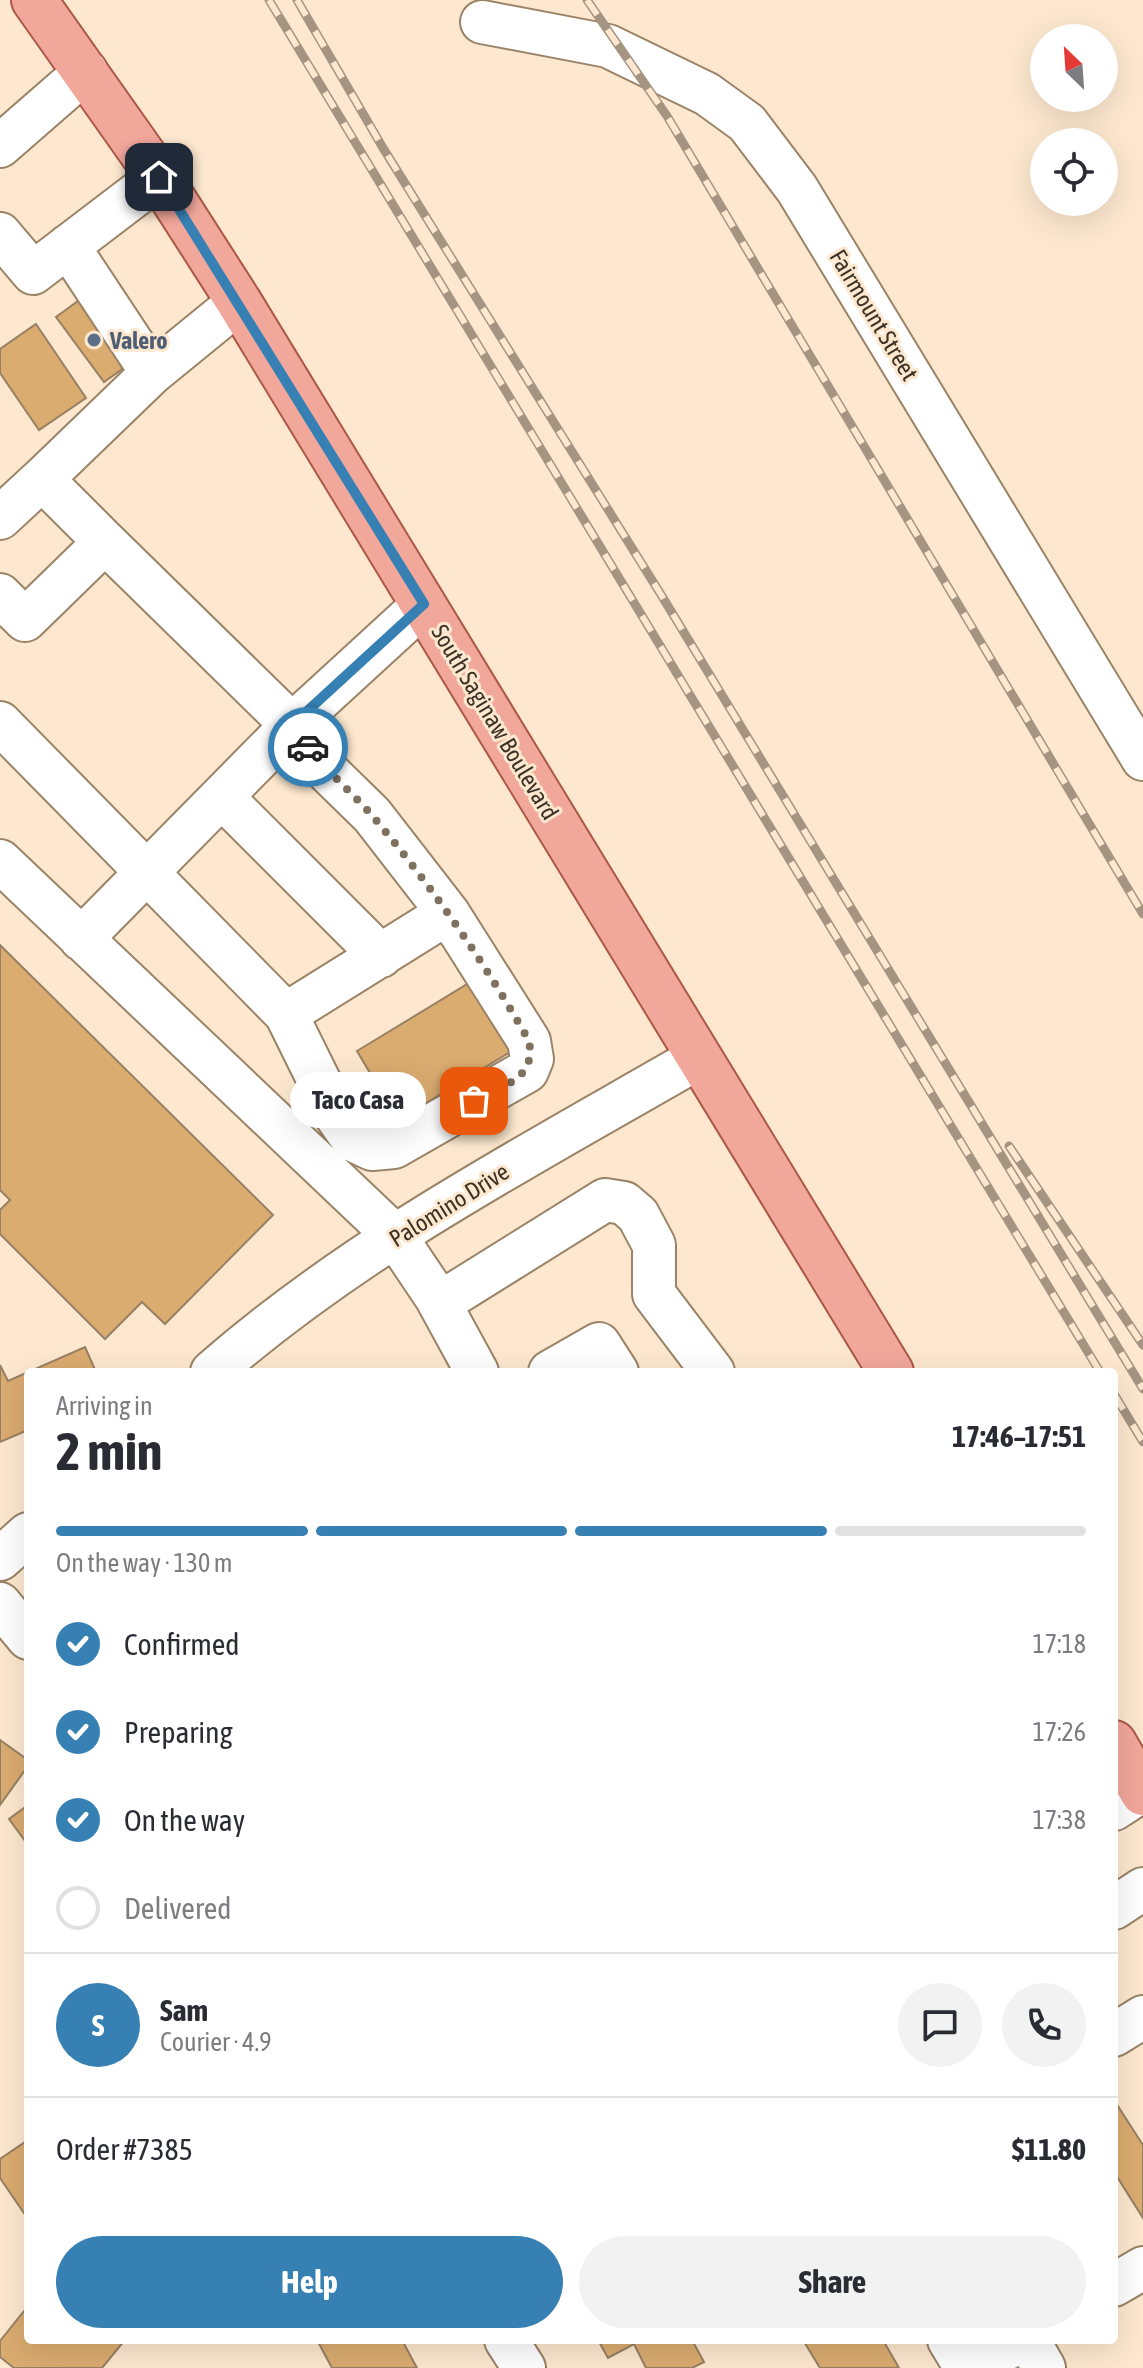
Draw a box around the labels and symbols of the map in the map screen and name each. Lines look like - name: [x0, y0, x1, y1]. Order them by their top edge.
- north arrow: [1030, 24, 1118, 112]
- pin: [125, 143, 193, 211]
- street label: Fairmount Street: [824, 245, 924, 385]
- place label: Valero: [109, 327, 168, 354]
- marker: Valero: [85, 331, 103, 349]
- street label: South Saginaw Boulevard: [426, 620, 564, 824]
- courier: [268, 707, 348, 787]
- pin: [440, 1067, 508, 1135]
- callout: Taco Casa: [290, 1073, 426, 1129]
- street label: Palomino Drive: [384, 1158, 514, 1252]

